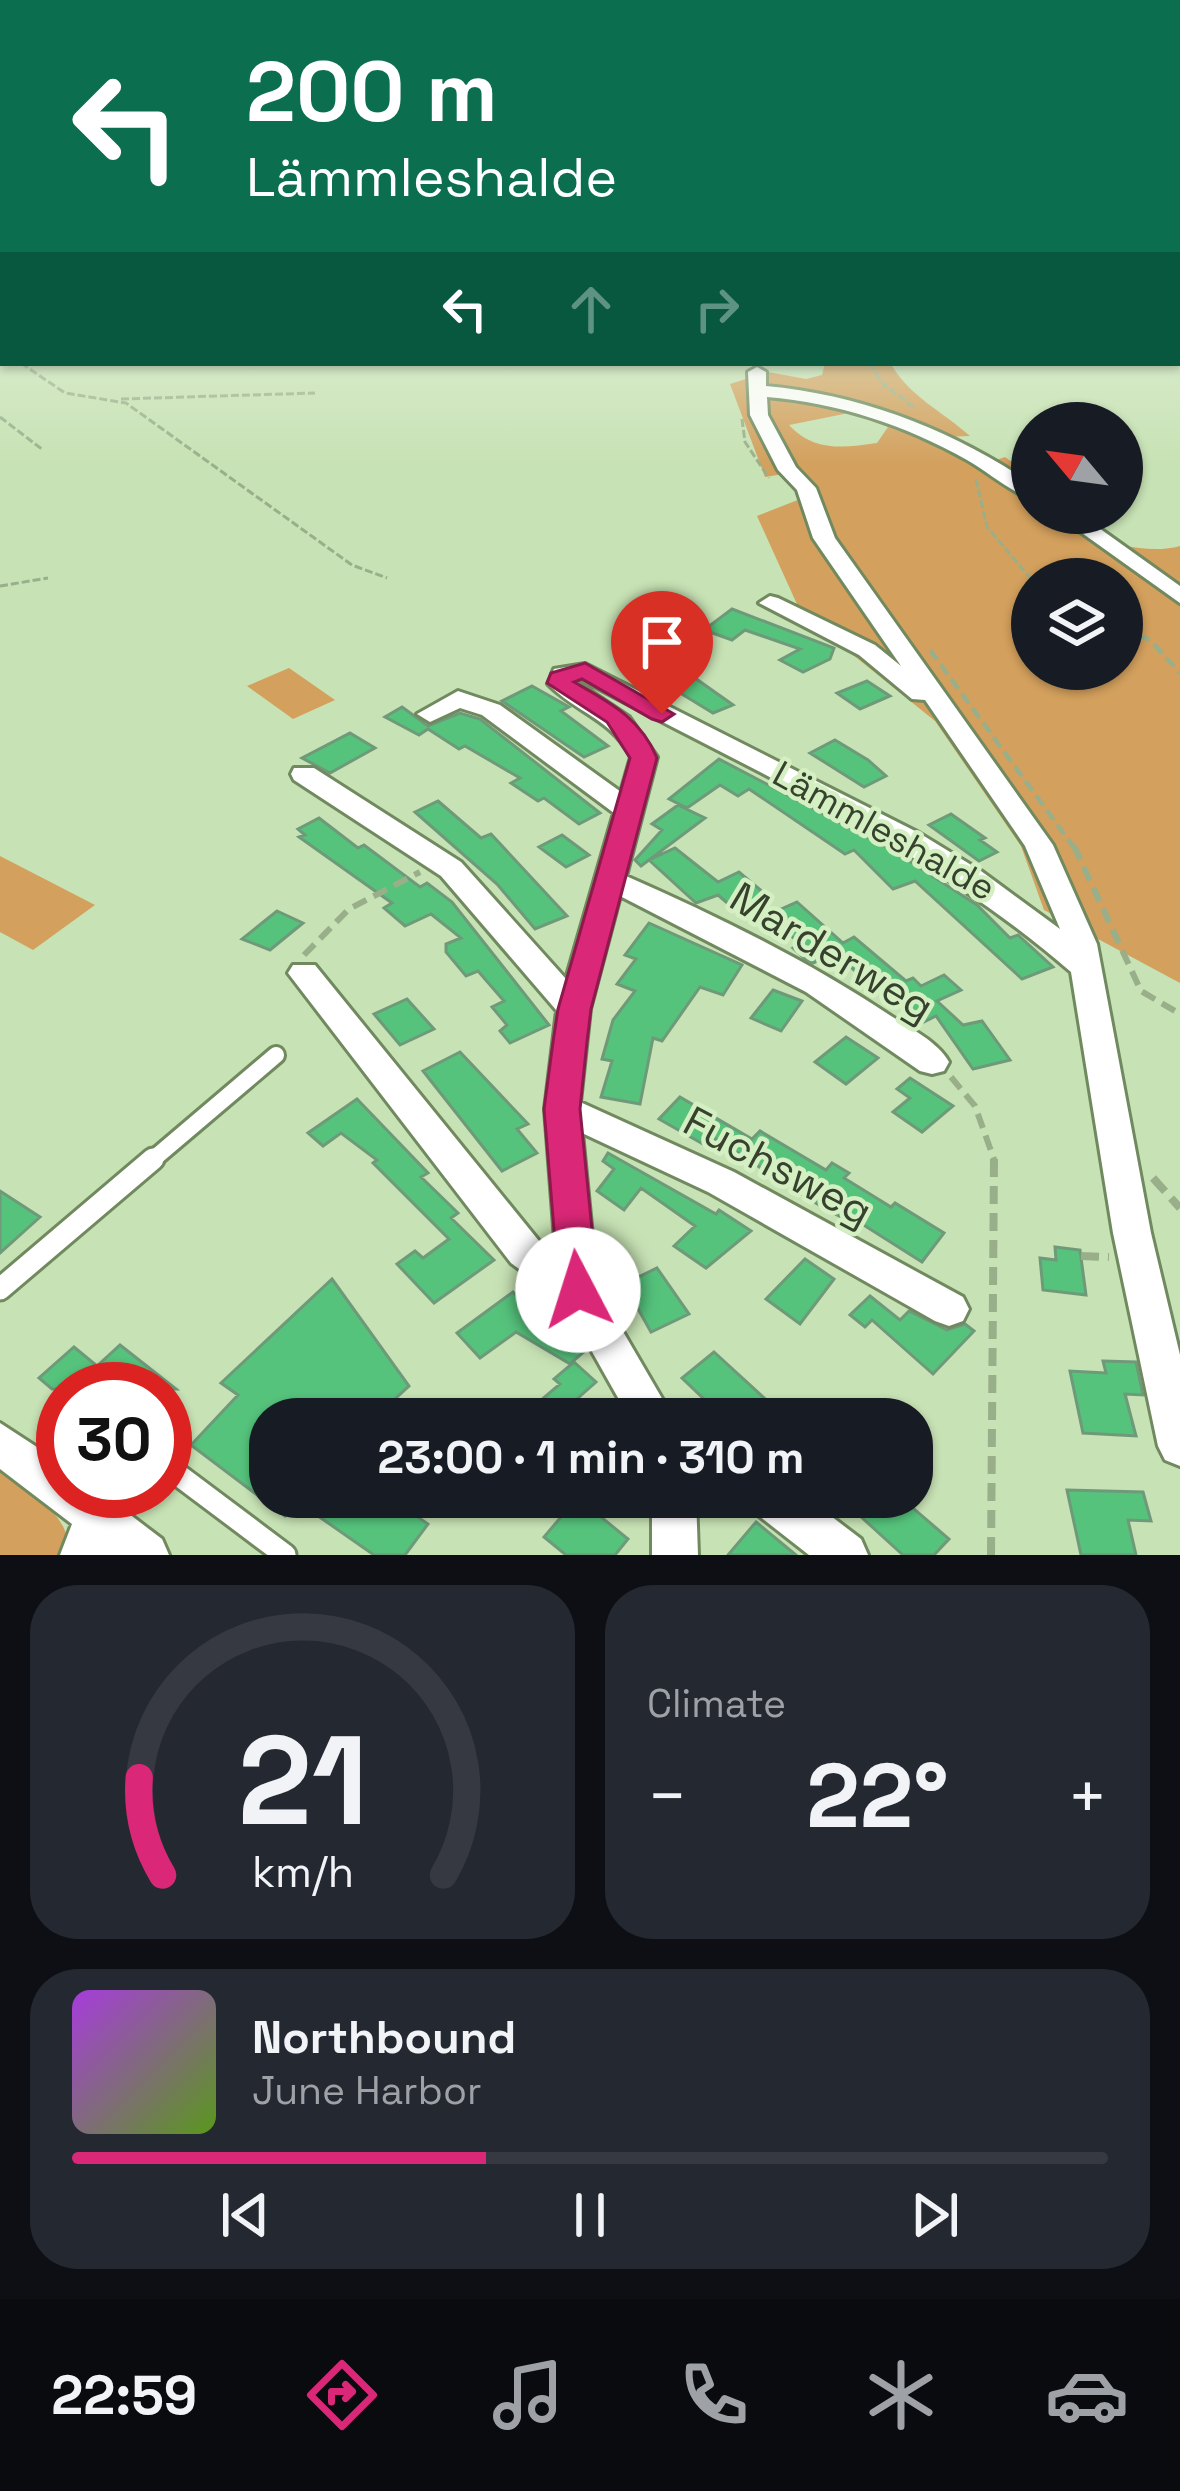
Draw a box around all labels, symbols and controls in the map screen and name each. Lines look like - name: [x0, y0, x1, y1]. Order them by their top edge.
- text: 200 m: [246, 38, 498, 146]
- icon: left: [48, 48, 204, 204]
- text: Lämmleshalde: [246, 143, 617, 212]
- icon: left: [432, 276, 498, 342]
- icon: ahead: [558, 276, 624, 342]
- icon: right: [684, 276, 750, 342]
- north arrow: [1011, 402, 1143, 534]
- map controls: [1011, 402, 1143, 690]
- button: layers: [1011, 558, 1143, 690]
- pin: [611, 591, 713, 714]
- icon: arrive: [629, 609, 695, 675]
- street label: Lämmleshalde: [765, 751, 1003, 911]
- street label: Marderweg: [720, 870, 944, 1034]
- street label: Fuchsweg: [675, 1094, 881, 1238]
- position arrow: [515, 1227, 641, 1353]
- speed limit sign: 30: [36, 1362, 192, 1518]
- text: 23:00 · 1 min · 310 m: [378, 1429, 804, 1486]
- text: Climate: [647, 1679, 786, 1728]
- text: 21: [237, 1701, 368, 1860]
- text: 22°: [806, 1738, 949, 1853]
- text: −: [647, 1754, 688, 1838]
- text: +: [1067, 1754, 1108, 1838]
- text: km/h: [251, 1845, 354, 1900]
- text: Northbound: [252, 2009, 516, 2066]
- text: June Harbor: [252, 2066, 482, 2115]
- icon: previous: [212, 2182, 278, 2248]
- icon: pause: [557, 2182, 623, 2248]
- icon: next: [902, 2182, 968, 2248]
- icon: directions: [300, 2353, 384, 2437]
- icon: music: [486, 2353, 570, 2437]
- icon: phone: [672, 2353, 756, 2437]
- icon: climate: [859, 2353, 943, 2437]
- icon: car: [1045, 2353, 1129, 2437]
- text: 22:59: [51, 2361, 197, 2430]

